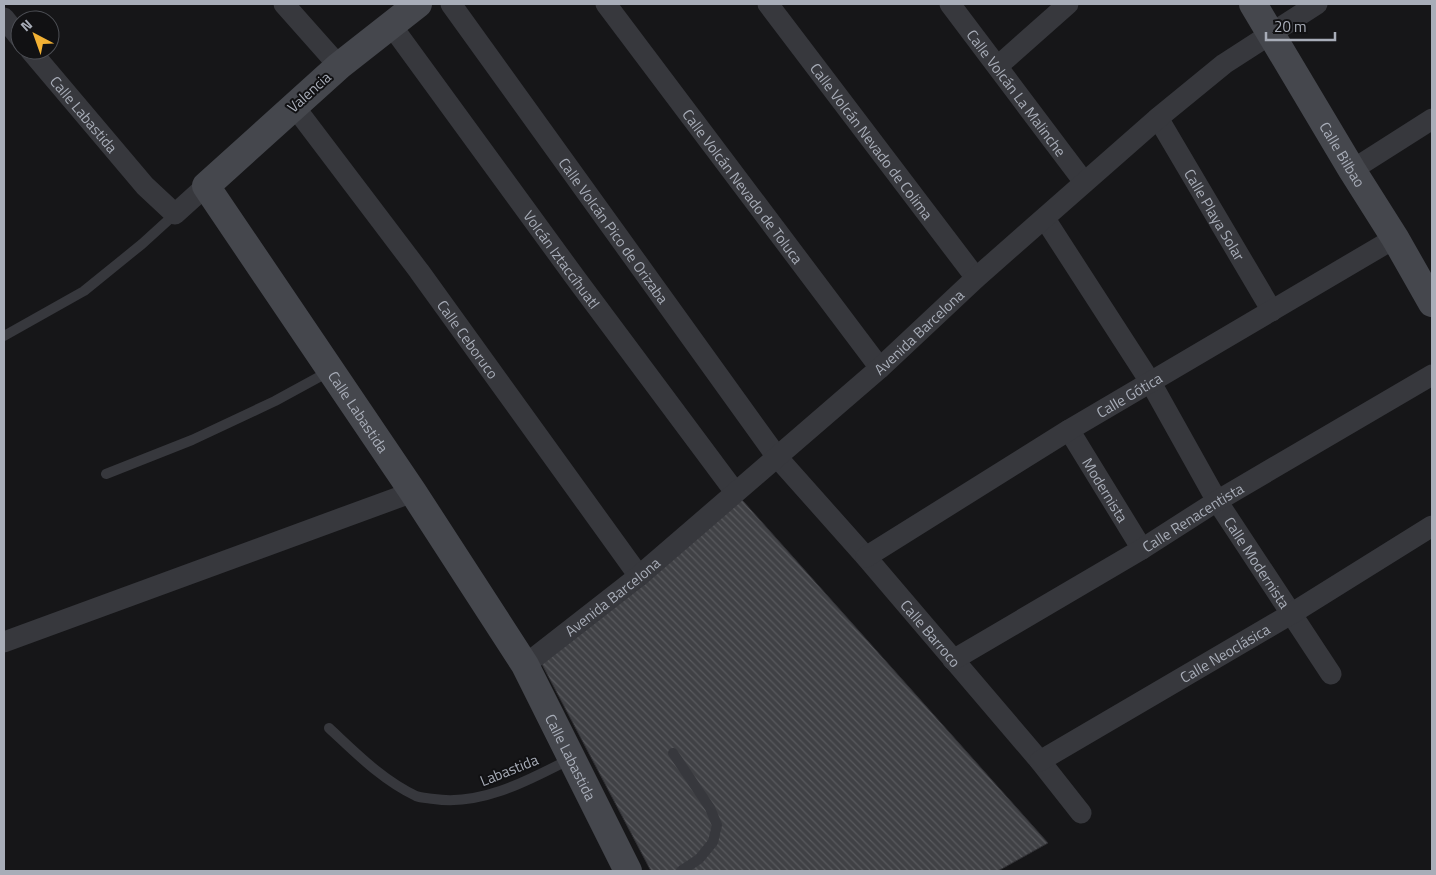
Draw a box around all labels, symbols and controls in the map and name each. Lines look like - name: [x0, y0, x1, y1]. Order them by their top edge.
- north arrow: [10, 10, 60, 60]
- scale bar: [1266, 10, 1335, 42]
- text: N: [16, 14, 37, 36]
- text: 20 m: [1274, 15, 1307, 38]
- street label: Calle Volcán La Malinche: [961, 24, 1072, 161]
- street label: Calle Volcán Nevado de Colima: [805, 58, 939, 225]
- street label: Valencia: [282, 66, 336, 118]
- street label: Calle Labastida: [45, 71, 124, 158]
- street label: Calle Volcán Nevado de Toluca: [677, 104, 809, 269]
- street label: Calle Bilbao: [1314, 117, 1371, 192]
- street label: Calle Volcán Pico de Orizaba: [553, 153, 675, 309]
- street label: Calle Playa Solar: [1179, 164, 1251, 265]
- street label: Volcán Iztaccíhuatl: [518, 205, 606, 313]
- street label: Avenida Barcelona: [869, 283, 969, 380]
- street label: Calle Ceboruco: [432, 295, 505, 383]
- street label: Calle Labastida: [323, 366, 395, 458]
- street label: Calle Gótica: [1092, 366, 1167, 423]
- street label: Modernista: [1077, 453, 1135, 527]
- street label: Calle Renacentista: [1137, 476, 1248, 558]
- street label: Calle Modernista: [1219, 512, 1296, 613]
- street label: Avenida Barcelona: [560, 551, 665, 642]
- street label: Calle Barroco: [895, 594, 967, 672]
- street label: Calle Neoclásica: [1175, 617, 1274, 688]
- street label: Calle Labastida: [540, 710, 603, 805]
- street label: Labastida: [476, 748, 542, 792]

